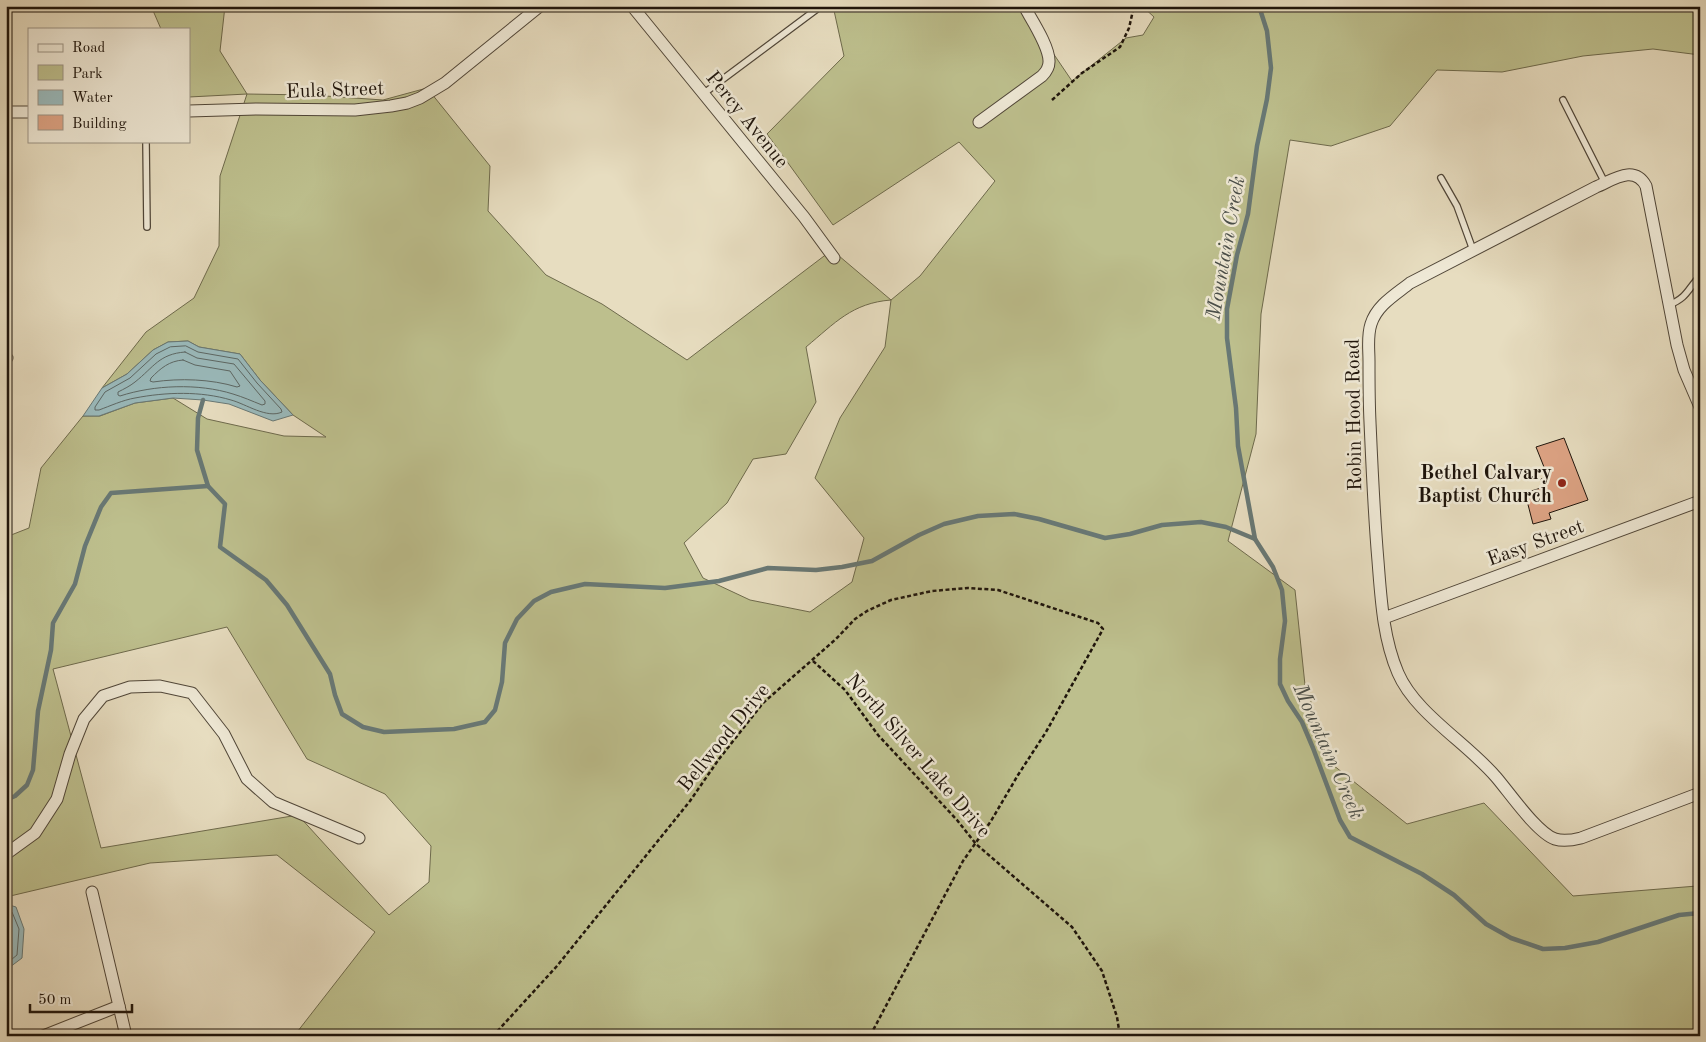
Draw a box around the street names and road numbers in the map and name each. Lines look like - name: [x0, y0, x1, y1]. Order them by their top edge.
- street label: Percy Avenue: [701, 68, 791, 173]
- street label: Eula Street: [286, 79, 385, 103]
- street label: Robin Hood Road: [1344, 339, 1366, 491]
- street label: Easy Street: [1485, 517, 1587, 571]
- street label: North Silver Lake Drive: [841, 671, 994, 842]
- street label: Bellwood Drive: [675, 681, 774, 796]

